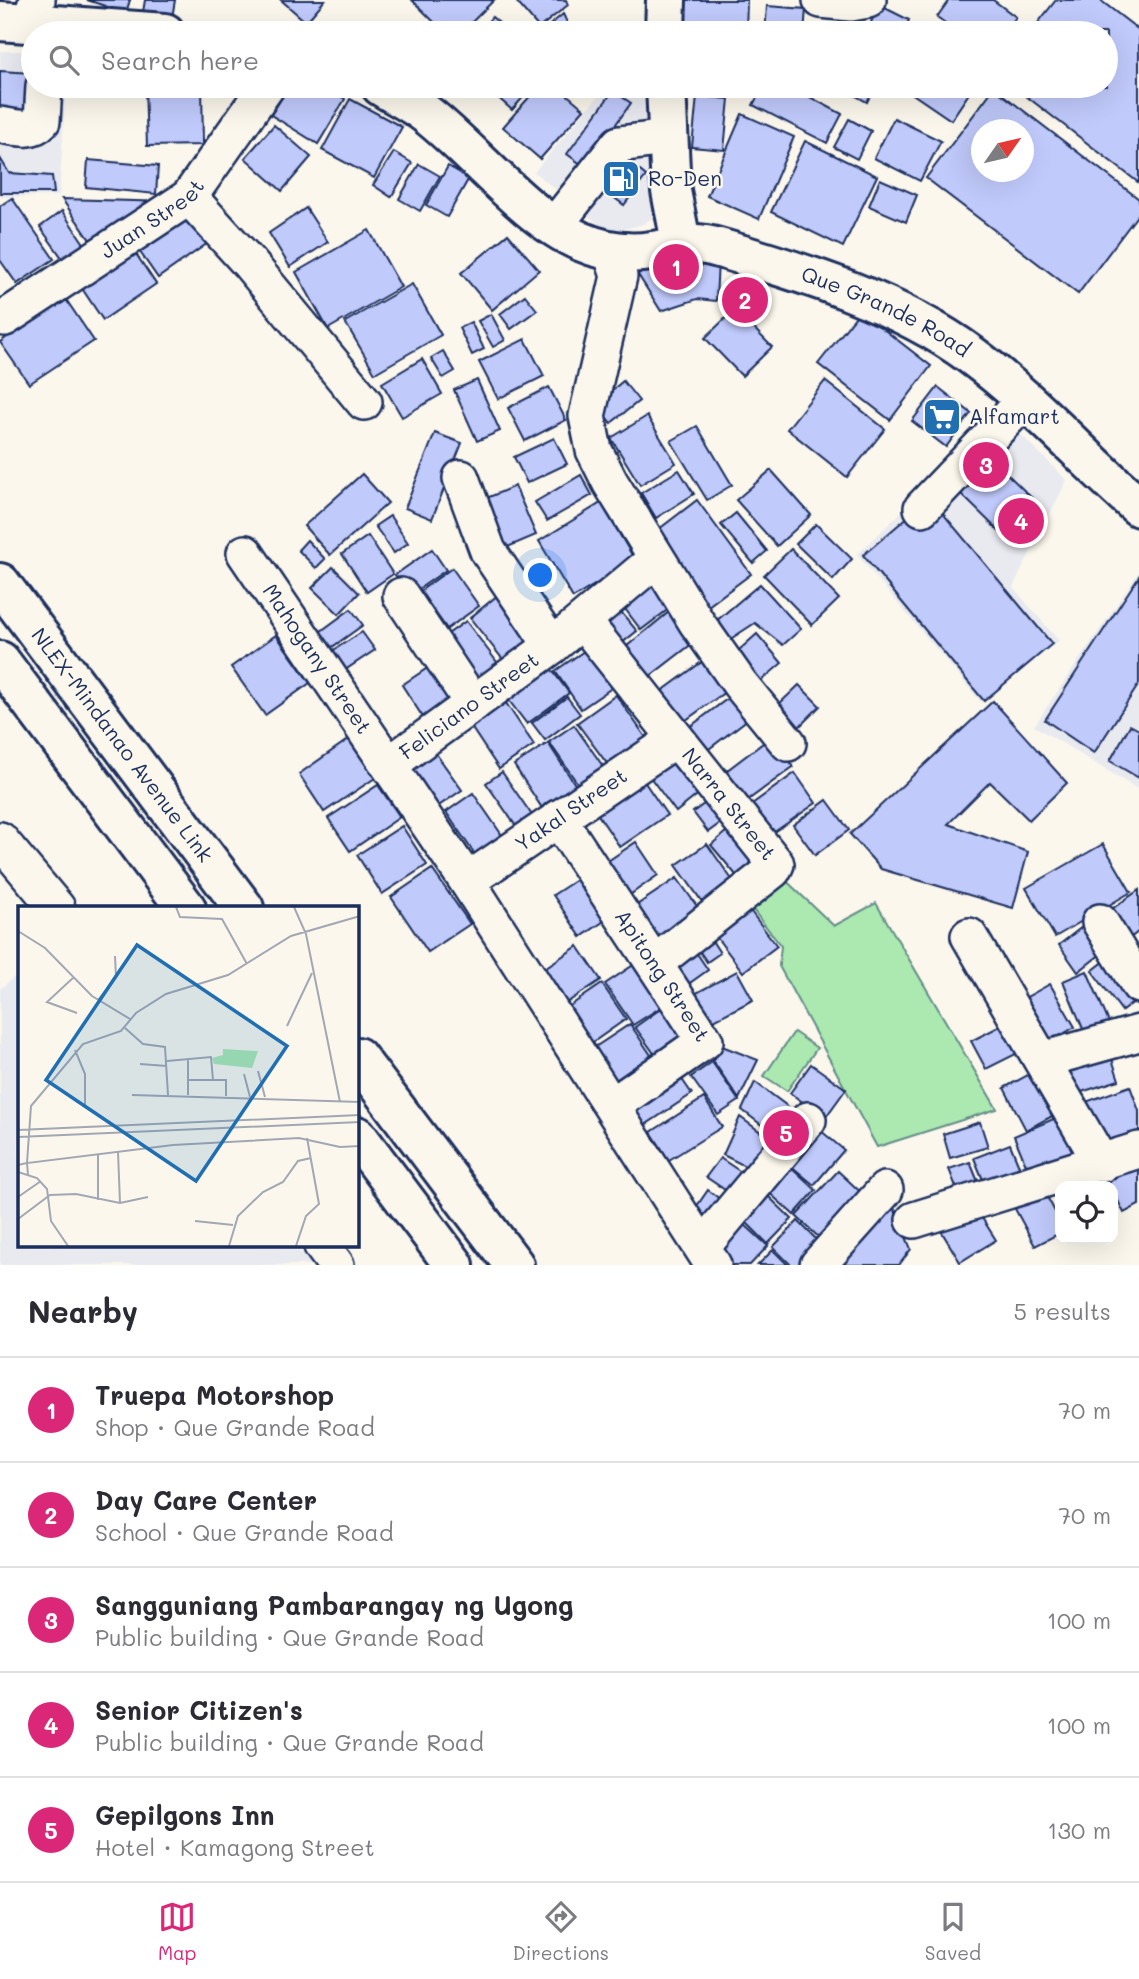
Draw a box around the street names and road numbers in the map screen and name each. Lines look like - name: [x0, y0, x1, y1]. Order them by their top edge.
- street label: Juan Street: [95, 173, 209, 264]
- street label: Que Grande Road: [798, 259, 976, 362]
- street label: Mahogany Street: [258, 578, 378, 738]
- street label: NLEX-Mindanao Avenue Link: [26, 622, 220, 867]
- street label: Feliciano Street: [393, 645, 543, 765]
- street label: Narra Street: [677, 742, 783, 865]
- street label: Yakal Street: [509, 761, 632, 857]
- street label: Apitong Street: [610, 904, 717, 1046]

